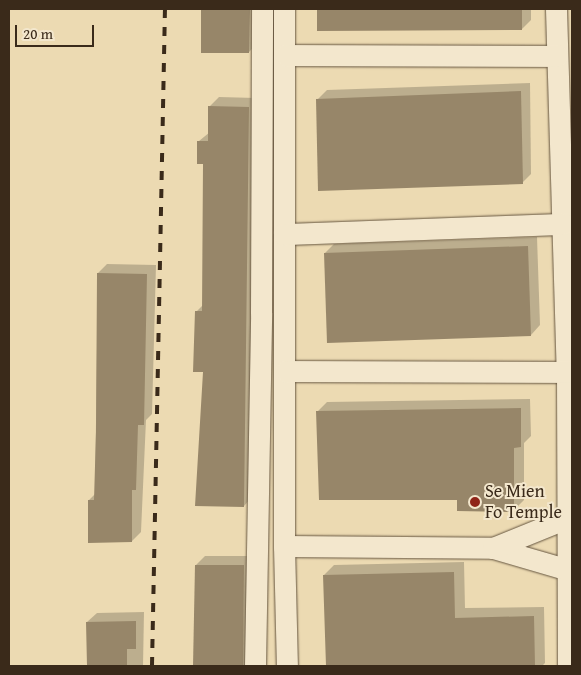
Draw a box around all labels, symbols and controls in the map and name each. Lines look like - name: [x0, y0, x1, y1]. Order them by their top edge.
- scale bar: [18, 15, 96, 47]
- text: 20 m: [23, 23, 53, 44]
- place label: Se Mien Fo Temple: [485, 481, 562, 524]
- marker: Se Mien Fo Temple: [469, 496, 481, 508]

